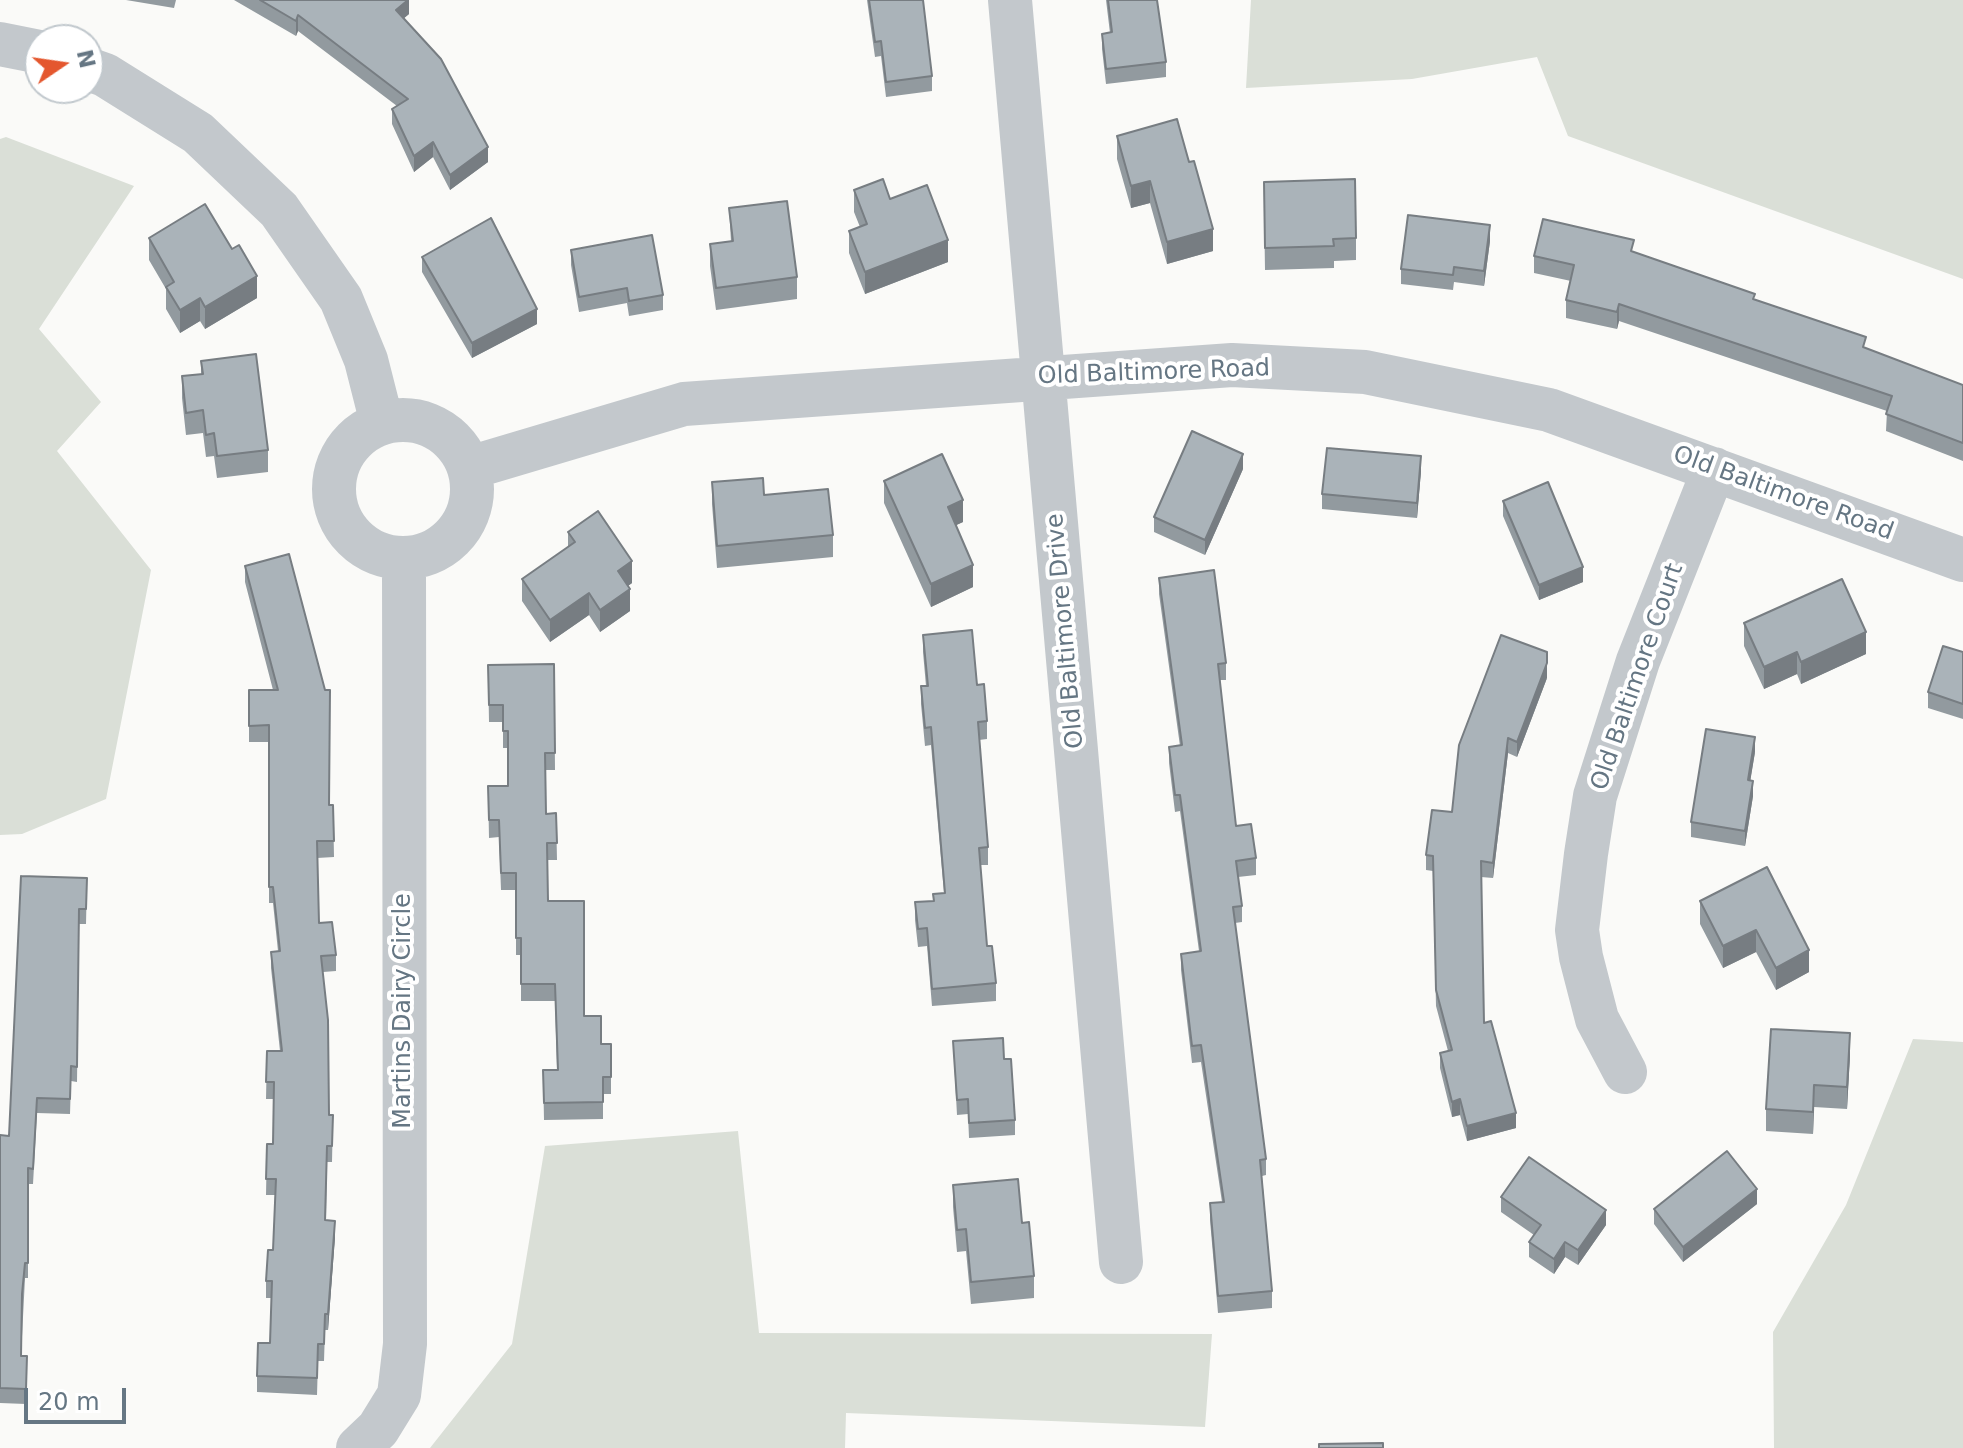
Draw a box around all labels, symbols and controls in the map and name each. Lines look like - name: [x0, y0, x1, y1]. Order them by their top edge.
- north arrow: [24, 24, 104, 104]
- text: N: [72, 47, 100, 71]
- street label: Old Baltimore Road: [1037, 355, 1271, 391]
- street label: Old Baltimore Road: [1669, 441, 1897, 547]
- street label: Old Baltimore Drive: [1041, 512, 1091, 750]
- street label: Old Baltimore Court: [1586, 560, 1690, 794]
- street label: Martins Dairy Circle: [390, 893, 418, 1129]
- scale bar: [28, 1372, 130, 1422]
- text: 20 m: [38, 1388, 100, 1416]

